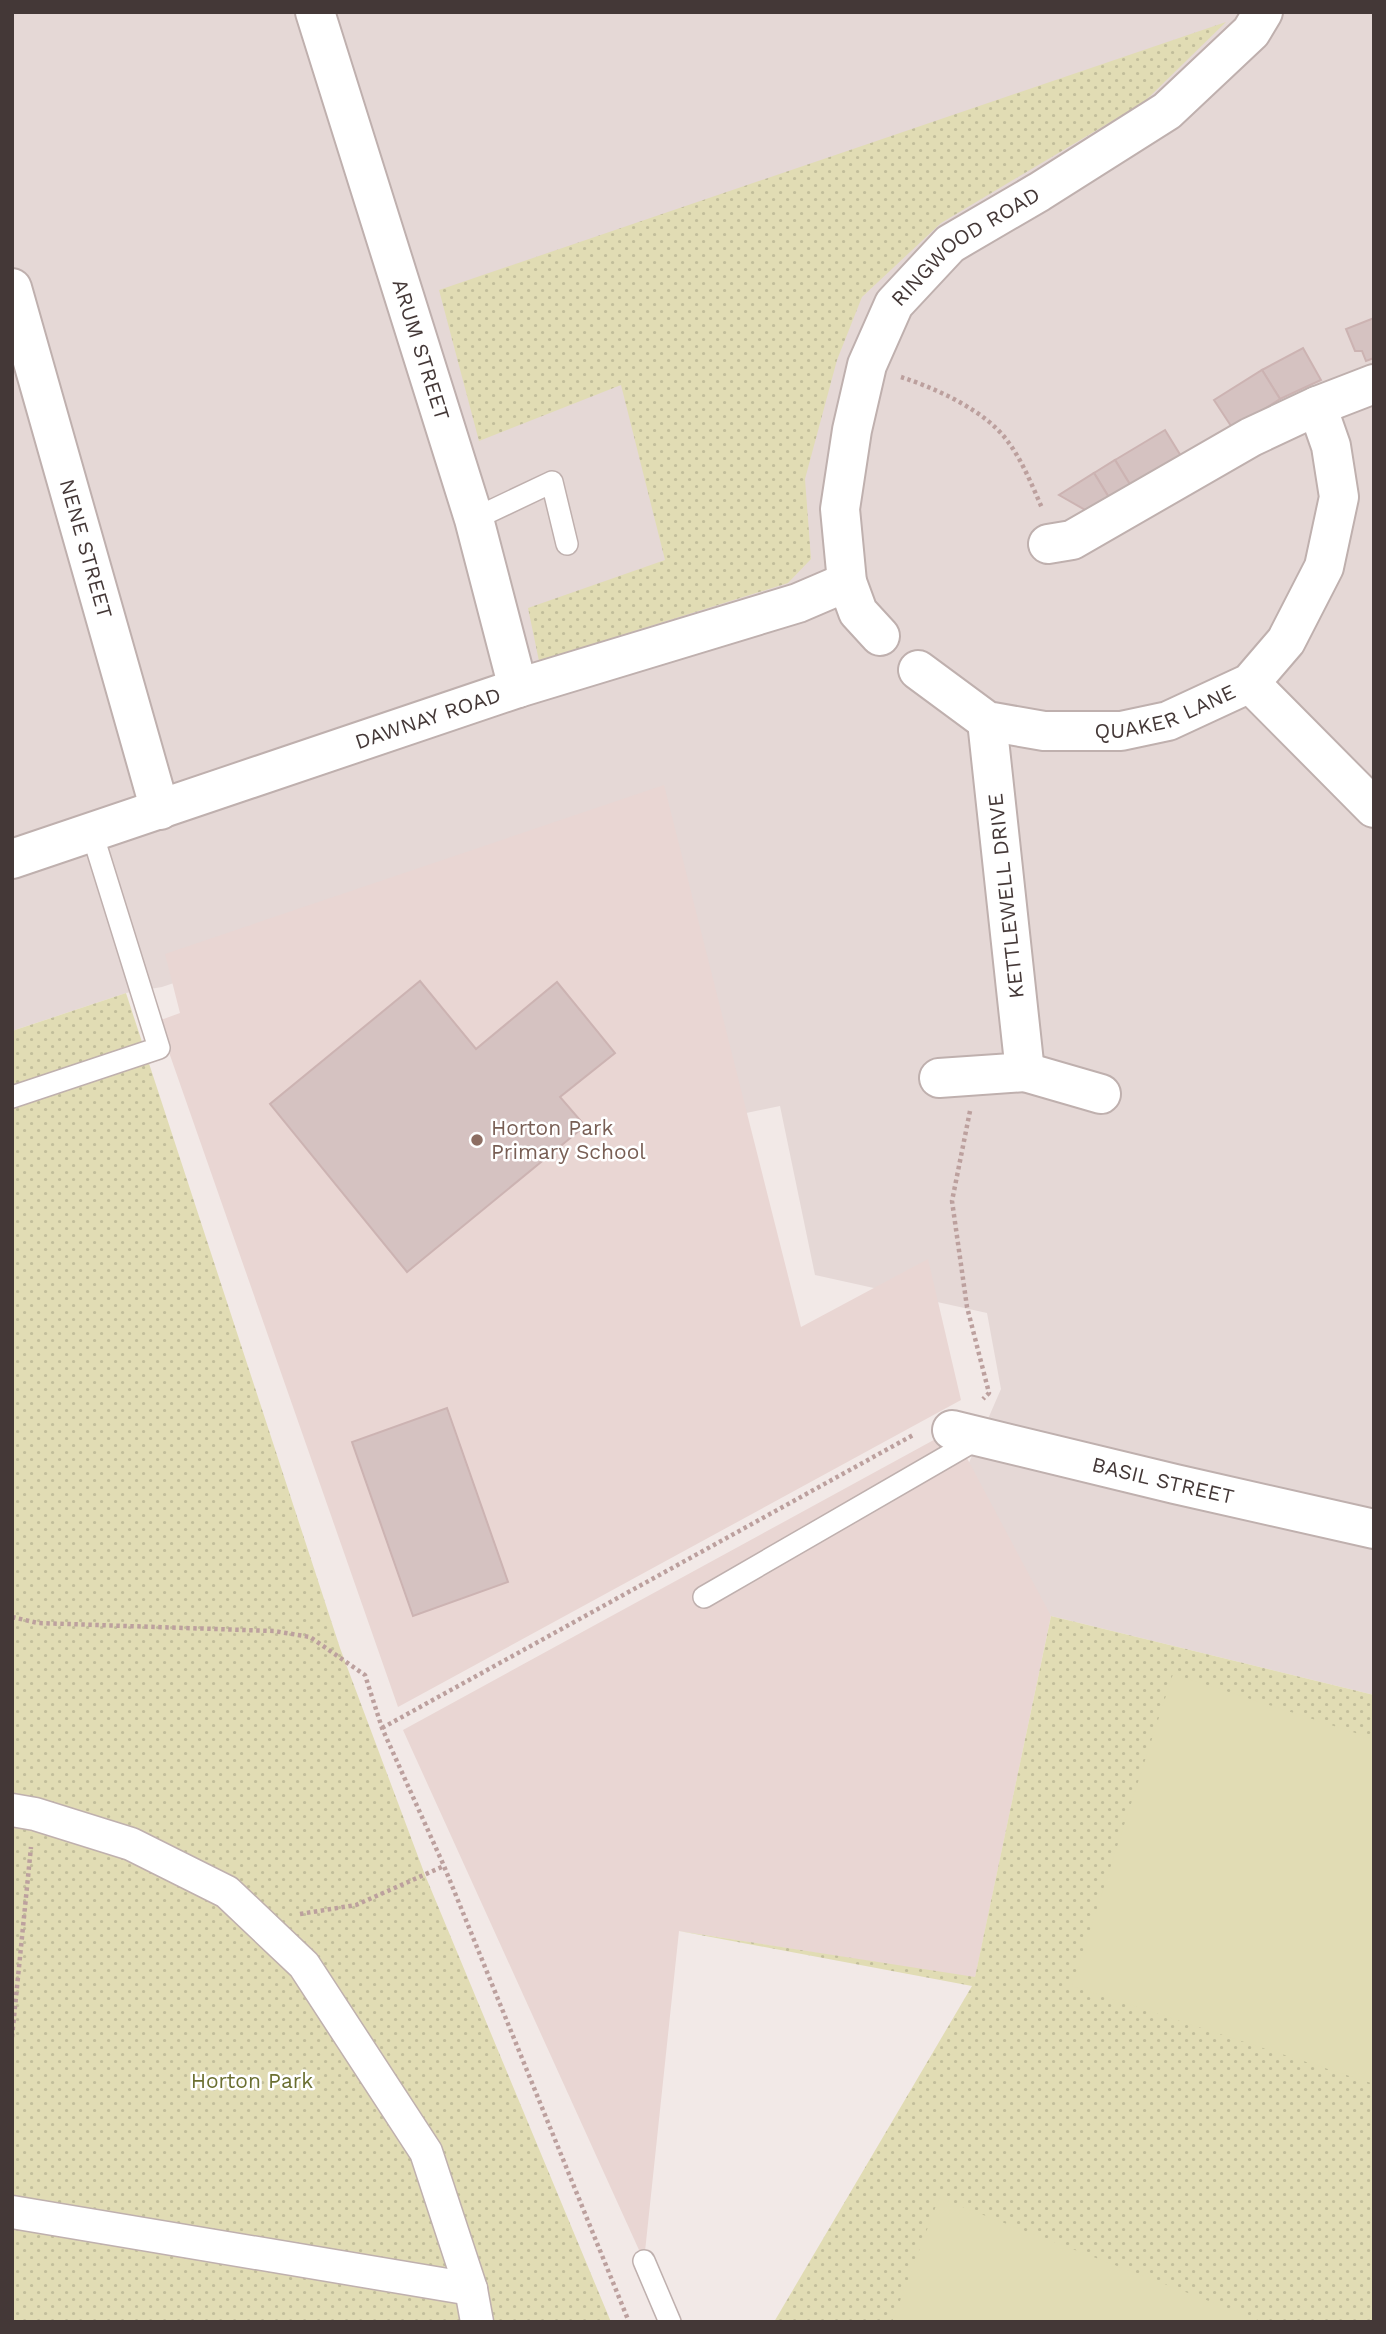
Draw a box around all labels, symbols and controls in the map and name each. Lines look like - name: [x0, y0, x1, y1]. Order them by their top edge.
- street label: RINGWOOD ROAD: [886, 181, 1044, 311]
- street label: ARUM STREET: [388, 276, 455, 424]
- street label: NENE STREET: [55, 476, 118, 621]
- street label: QUAKER LANE: [1095, 678, 1239, 743]
- street label: DAWNAY ROAD: [352, 682, 504, 754]
- street label: KETTLEWELL DRIVE: [982, 792, 1029, 1000]
- place label: Horton Park Primary School: [491, 1115, 646, 1164]
- marker: Horton Park Primary School: [469, 1132, 485, 1148]
- street label: BASIL STREET: [1090, 1451, 1237, 1509]
- park label: Horton Park: [191, 2068, 313, 2093]

